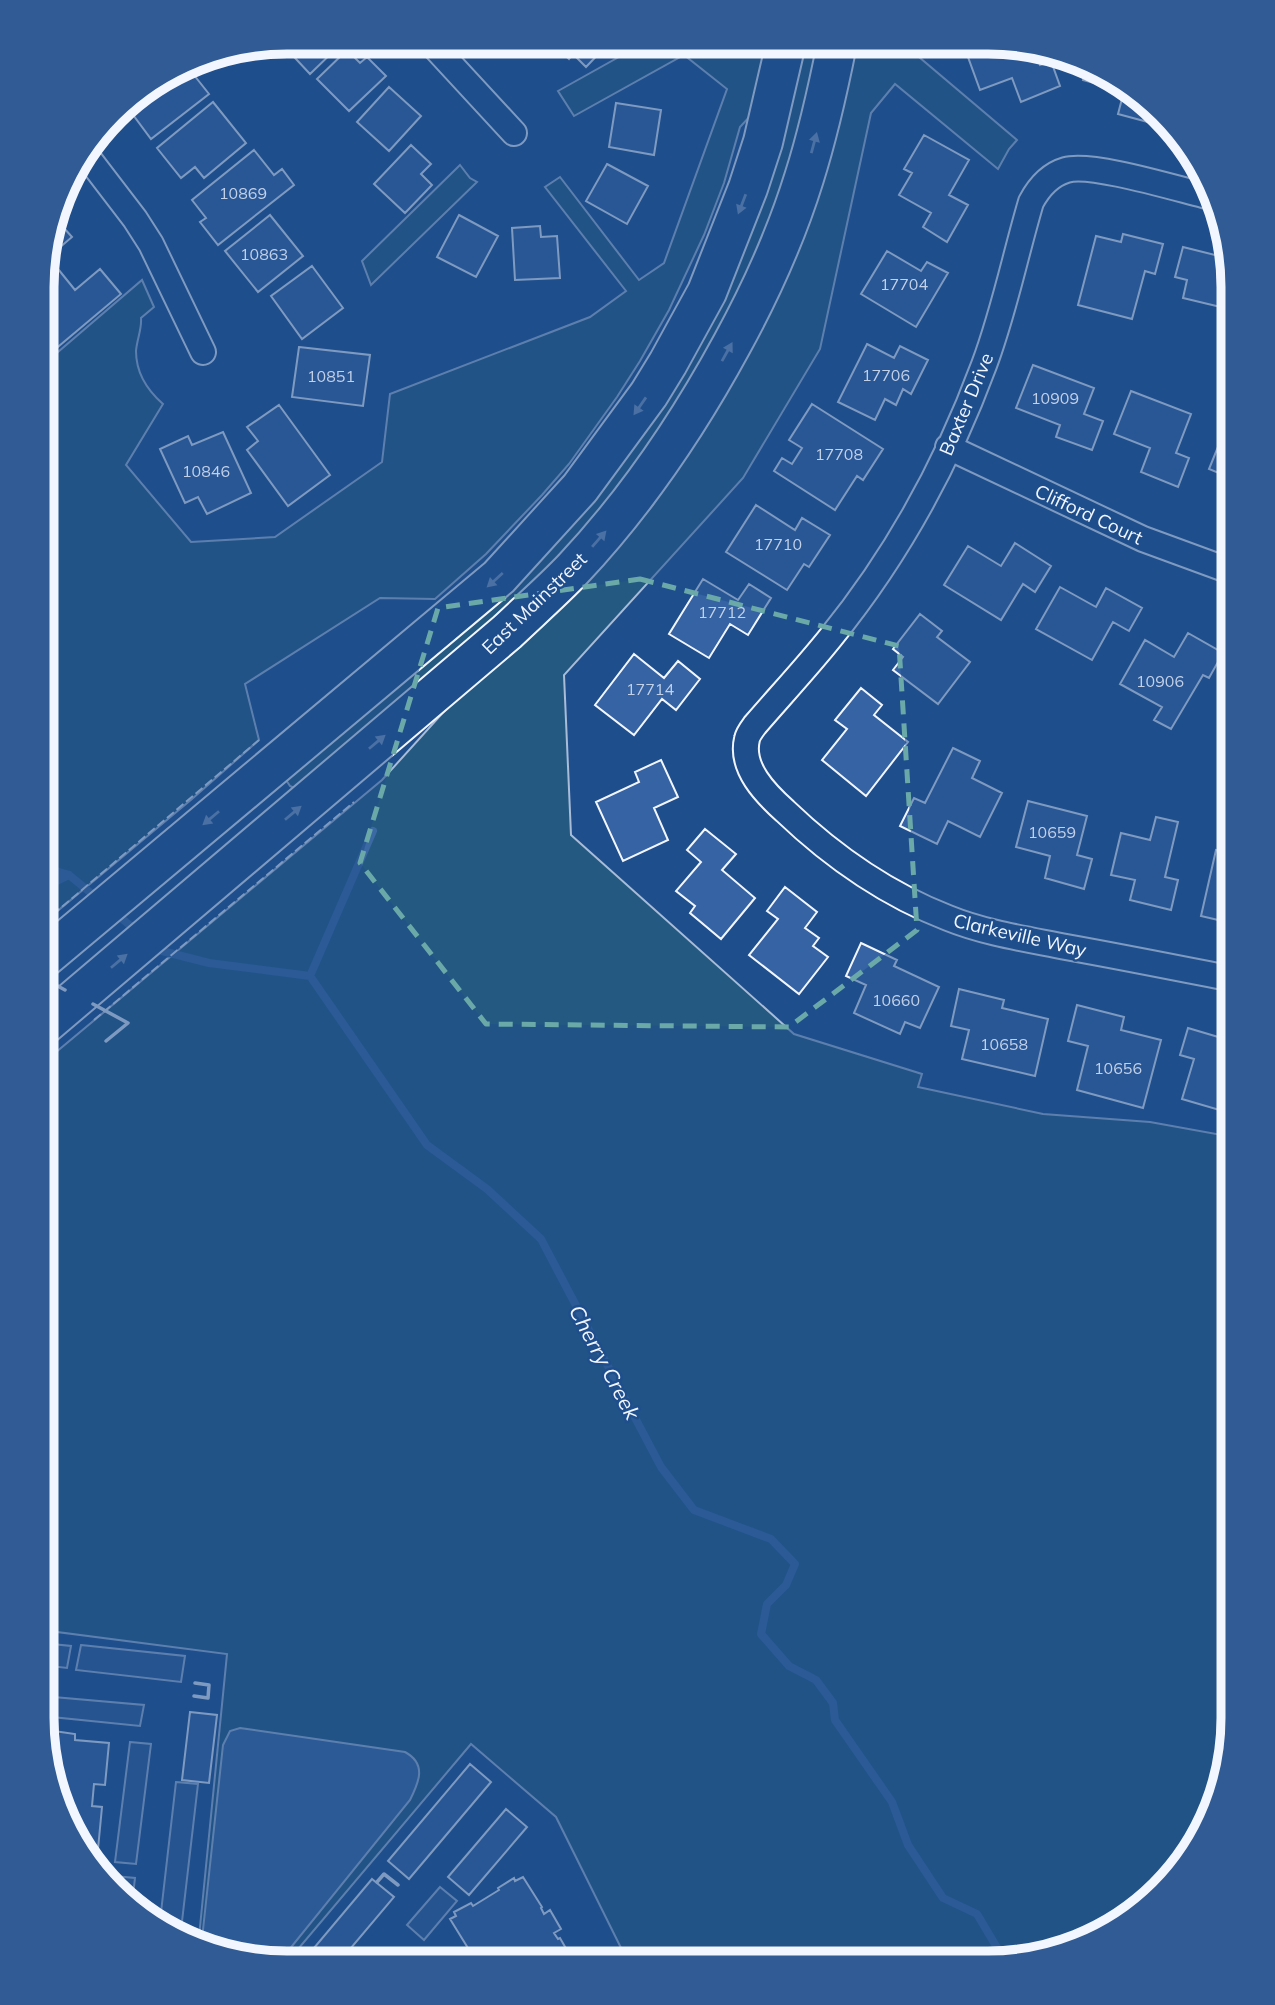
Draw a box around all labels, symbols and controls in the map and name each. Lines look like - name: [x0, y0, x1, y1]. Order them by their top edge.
- one-way arrow: [809, 132, 820, 154]
- house number: 10869: [219, 183, 267, 203]
- one-way arrow: [736, 193, 747, 214]
- house number: 10863: [240, 244, 288, 264]
- house number: 17704: [880, 274, 928, 294]
- one-way arrow: [721, 343, 733, 362]
- street label: Baxter Drive: [934, 349, 998, 459]
- house number: 17706: [862, 365, 910, 385]
- house number: 10851: [307, 366, 355, 386]
- house number: 10909: [1031, 388, 1079, 408]
- one-way arrow: [633, 397, 647, 415]
- house number: 17708: [815, 444, 863, 464]
- house number: 10846: [182, 461, 230, 481]
- street label: Clifford Court: [1031, 479, 1147, 550]
- one-way arrow: [591, 531, 606, 548]
- house number: 17710: [754, 534, 802, 554]
- street label: East Mainstreet: [476, 547, 592, 659]
- one-way arrow: [487, 572, 504, 588]
- house number: 17712: [698, 602, 746, 622]
- house number: 10906: [1136, 671, 1184, 691]
- house number: 17714: [626, 679, 674, 699]
- one-way arrow: [368, 735, 385, 750]
- one-way arrow: [284, 805, 302, 821]
- one-way arrow: [203, 810, 220, 825]
- house number: 10659: [1028, 822, 1076, 842]
- street label: Clarkeville Way: [951, 908, 1089, 962]
- one-way arrow: [110, 953, 128, 968]
- house number: 10660: [872, 990, 920, 1010]
- house number: 10658: [980, 1034, 1028, 1054]
- house number: 10656: [1094, 1058, 1142, 1078]
- water label: Cherry Creek: [564, 1300, 647, 1425]

